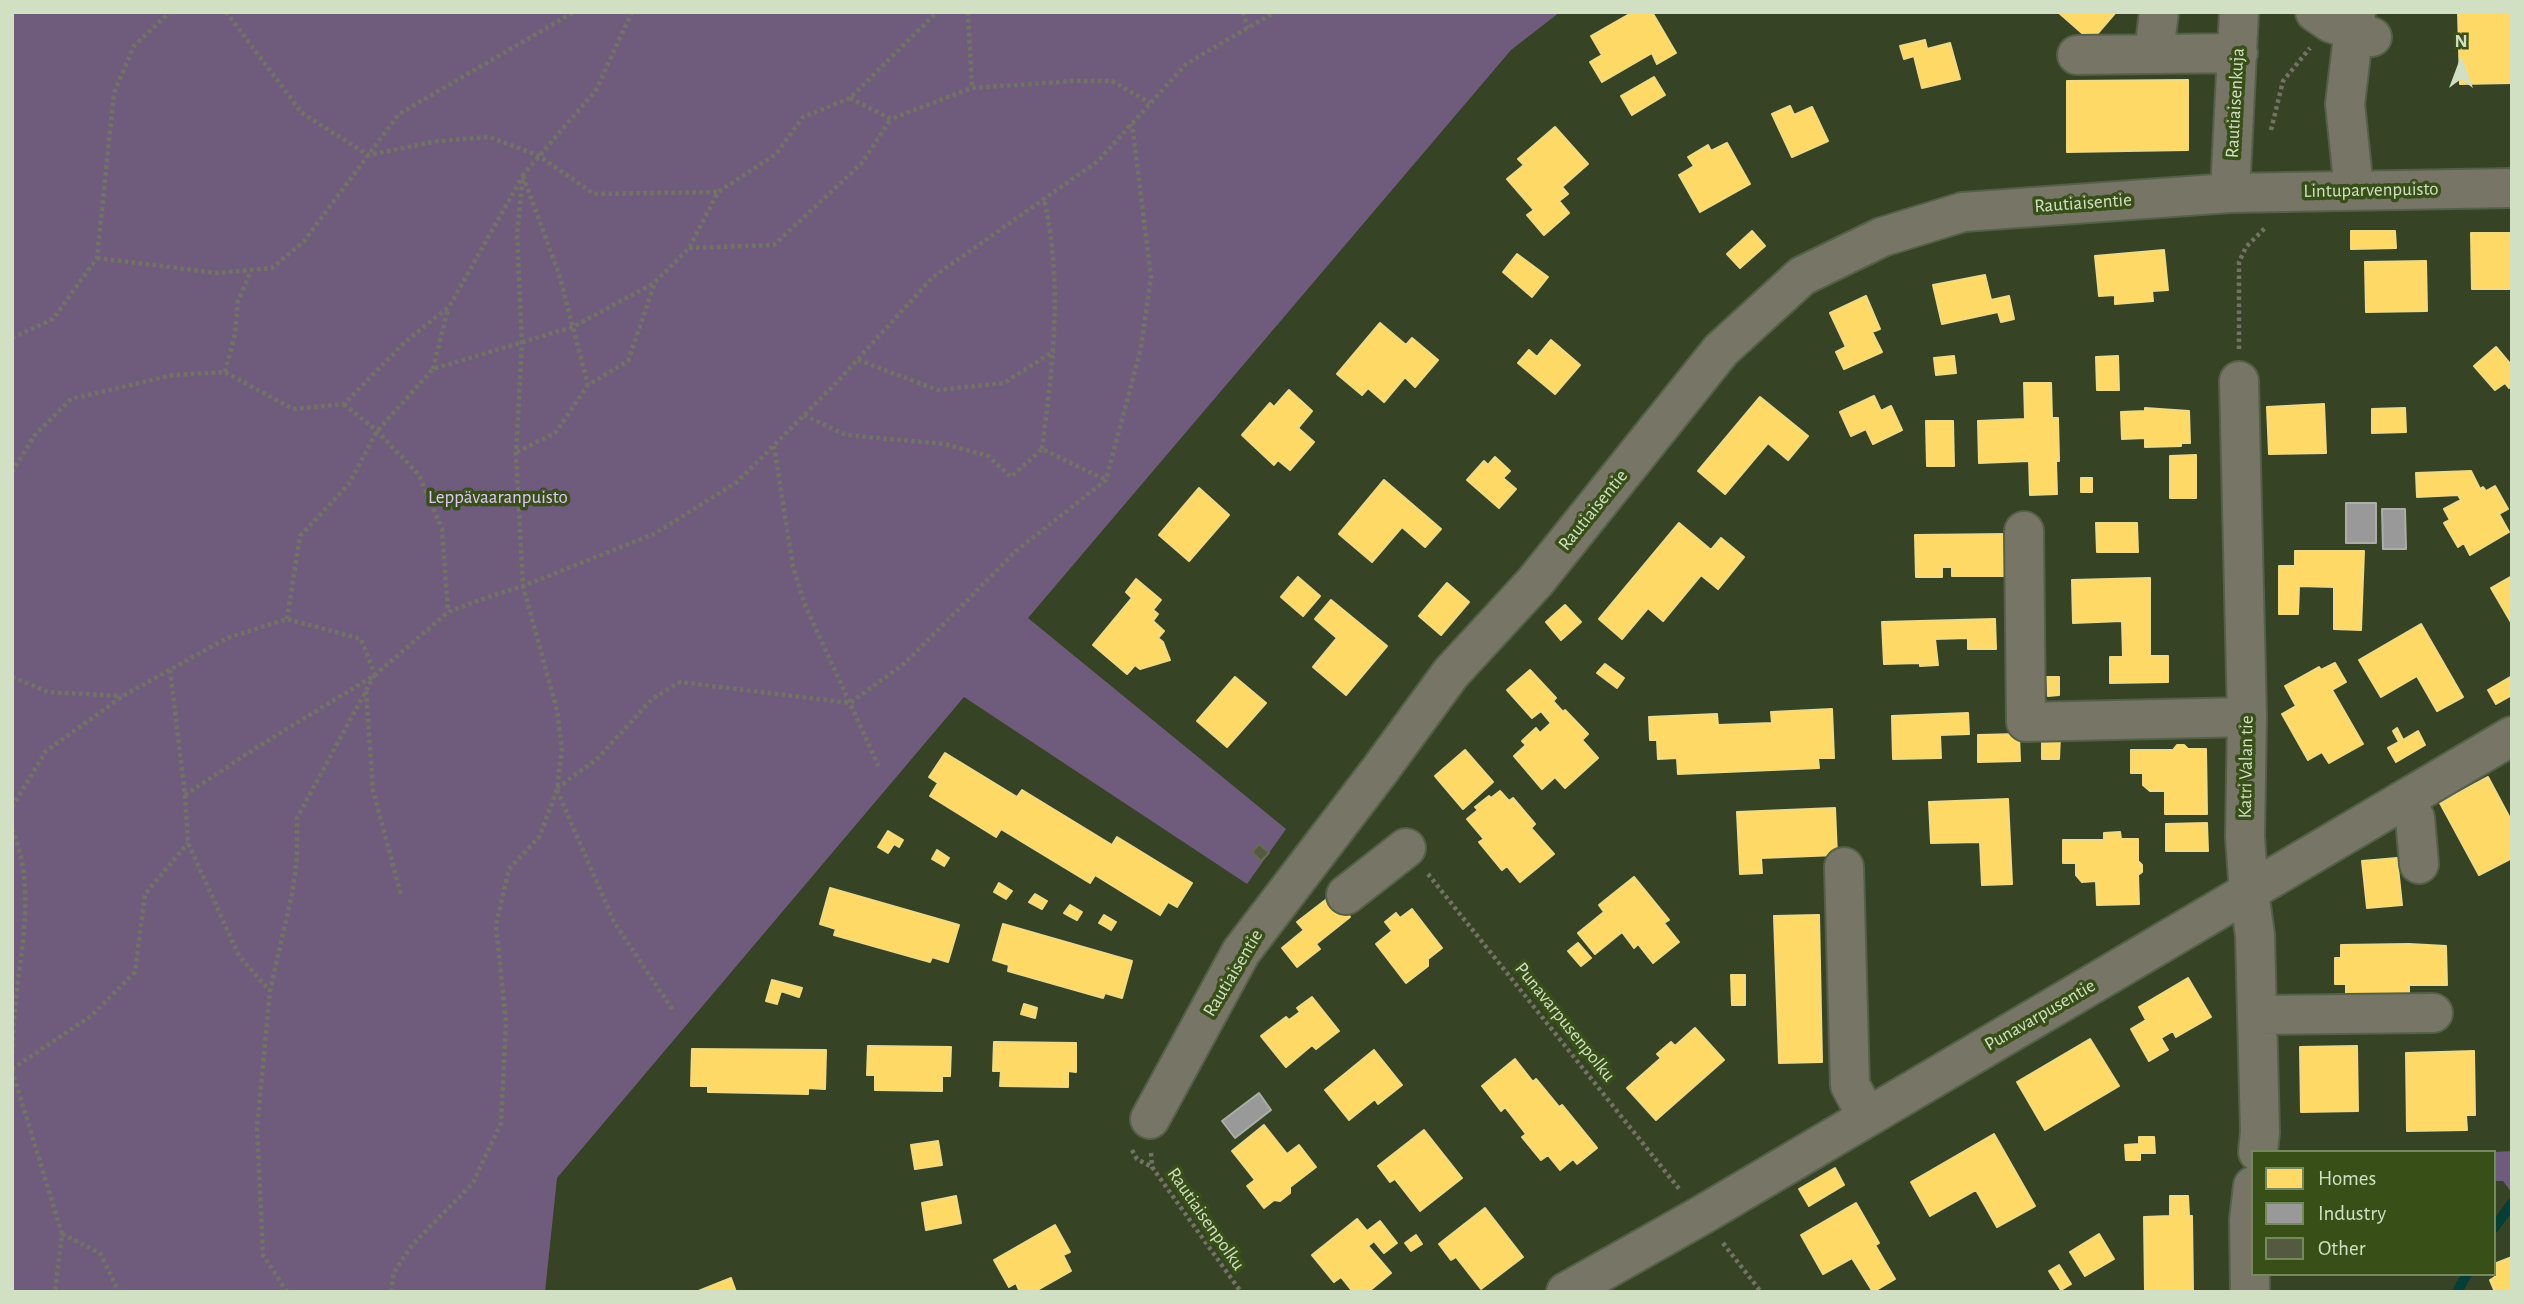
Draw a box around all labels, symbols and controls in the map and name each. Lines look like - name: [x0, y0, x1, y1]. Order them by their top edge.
- north arrow: [2426, 28, 2496, 98]
- text: N: [2454, 32, 2468, 51]
- street label: Rautiaisenkuja: [2221, 47, 2249, 159]
- street label: Lintuparvenpuisto: [2303, 177, 2439, 203]
- street label: Rautiaisentie: [2033, 188, 2133, 218]
- street label: Rautiaisentie: [1553, 465, 1633, 555]
- park label: Leppävaaranpuisto: [428, 486, 568, 508]
- street label: Katri Valan tie: [2234, 715, 2258, 819]
- street label: Rautiaisentie: [1198, 925, 1268, 1021]
- street label: Punavarpusenpolku: [1510, 958, 1620, 1086]
- street label: Punavarpusentie: [1980, 974, 2100, 1056]
- legend: [2251, 1150, 2496, 1276]
- street label: Rautiaisenpolku: [1162, 1163, 1250, 1275]
- text: Homes: [2318, 1168, 2376, 1189]
- text: Industry: [2318, 1203, 2386, 1224]
- text: Other: [2318, 1238, 2365, 1259]

